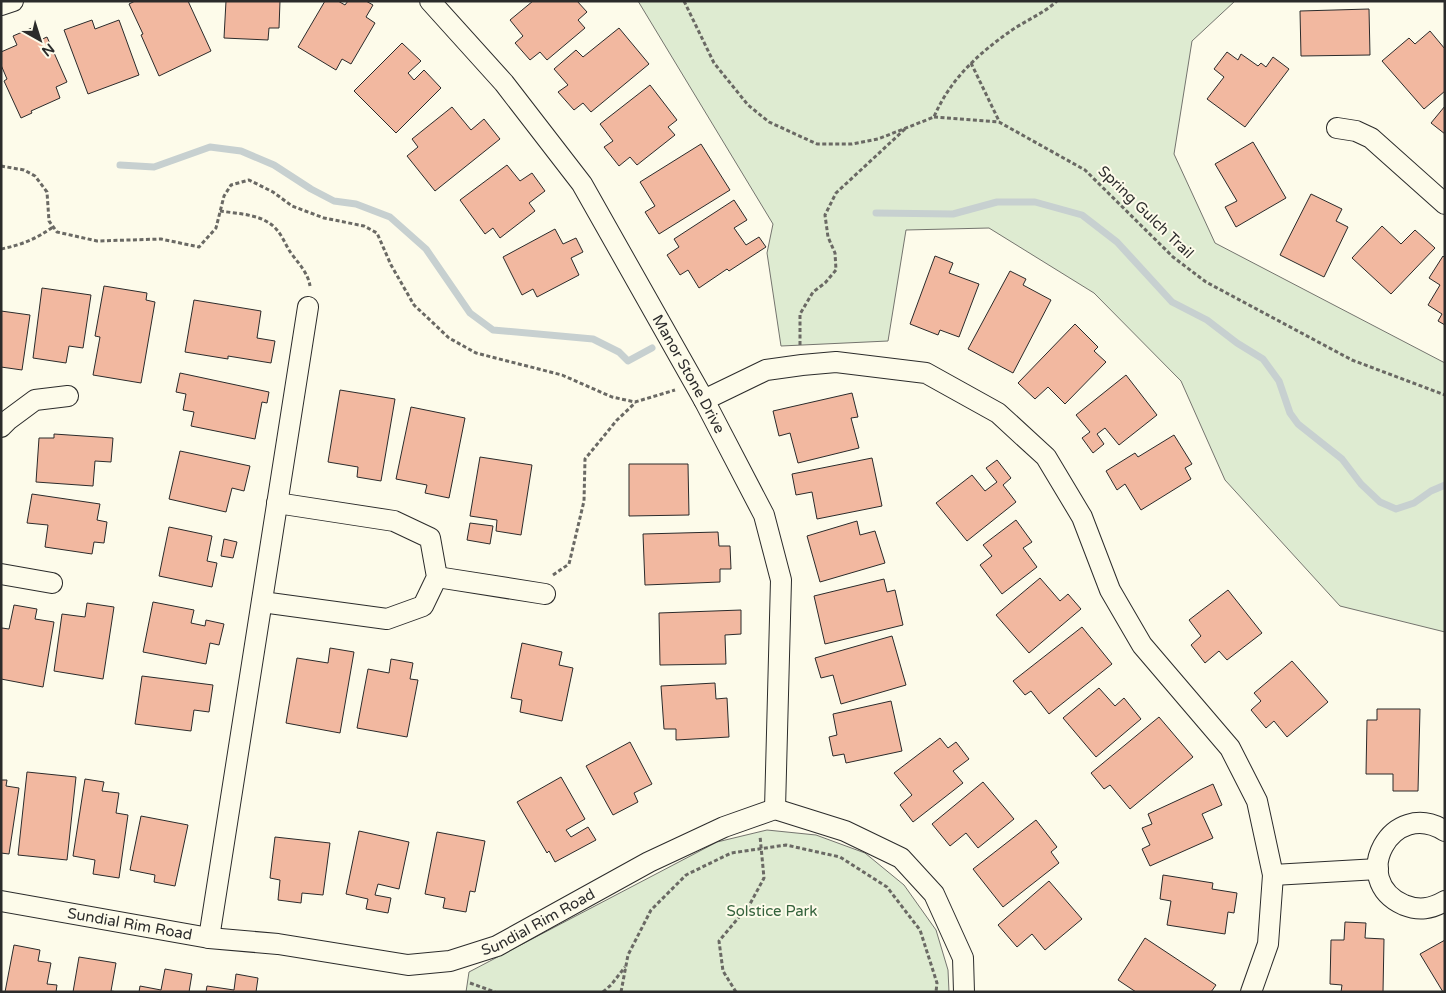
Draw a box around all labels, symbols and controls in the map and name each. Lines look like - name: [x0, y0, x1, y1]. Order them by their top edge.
- north arrow: [15, 15, 65, 65]
- text: N: [38, 40, 58, 60]
- street label: Spring Gulch Trail: [1095, 162, 1197, 262]
- street label: Manor Stone Drive: [649, 311, 729, 436]
- street label: Sundial Rim Road: [479, 885, 598, 959]
- park label: Solstice Park: [726, 902, 818, 920]
- street label: Sundial Rim Road: [66, 904, 194, 944]

